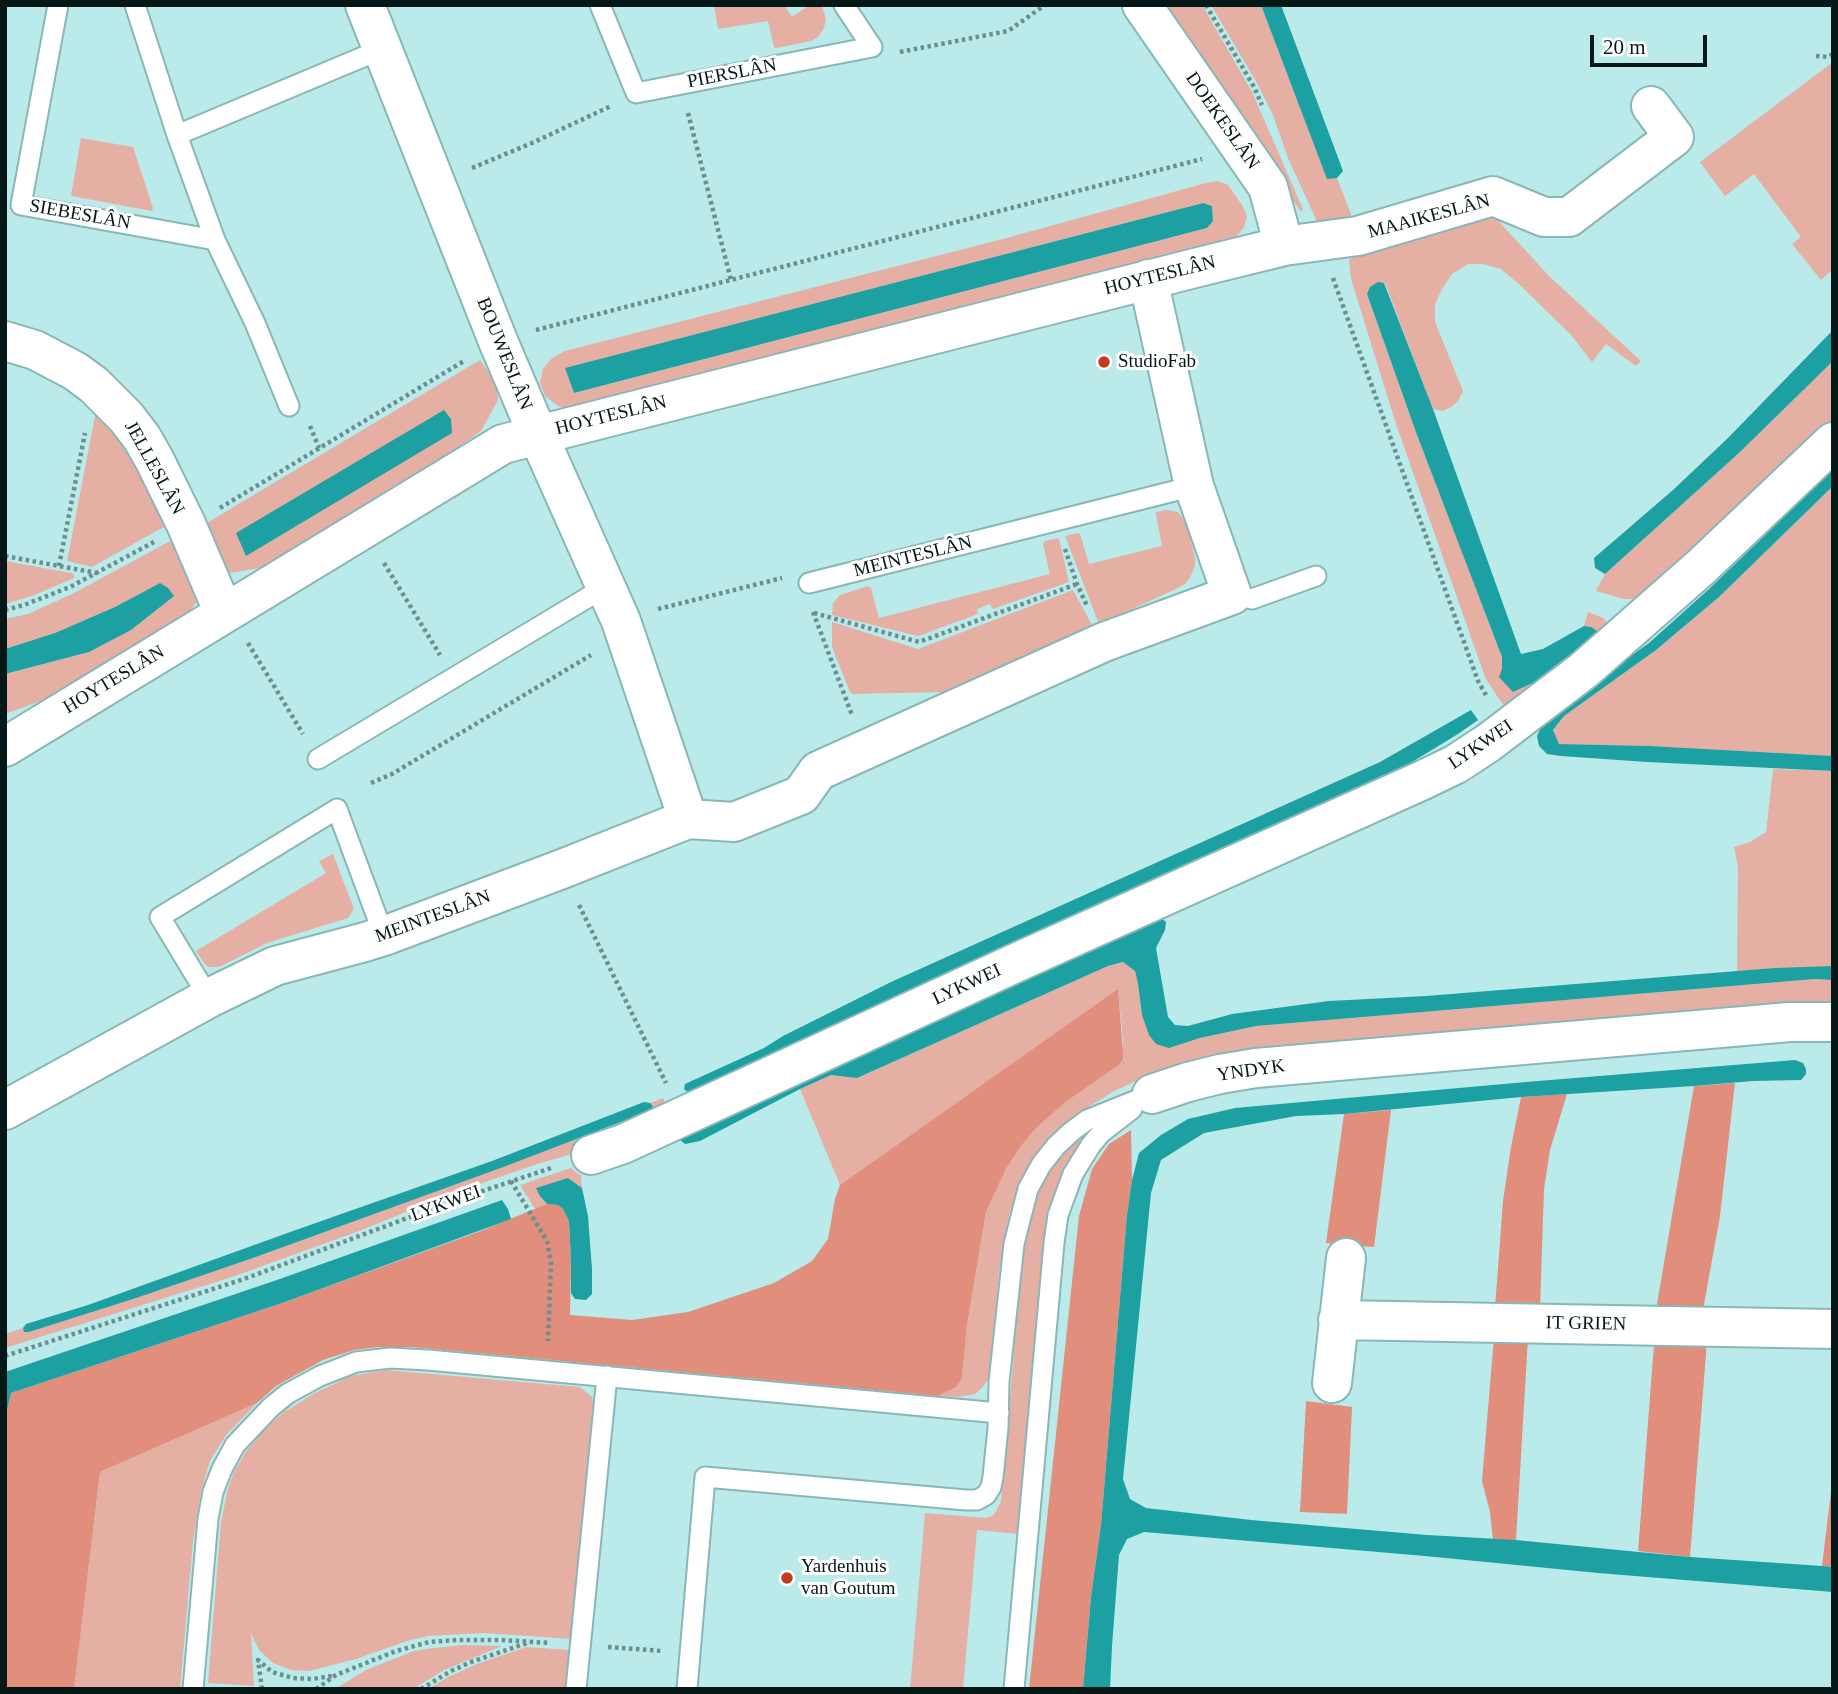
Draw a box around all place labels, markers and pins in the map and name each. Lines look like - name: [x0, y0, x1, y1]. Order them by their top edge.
- place label: StudioFab: [1118, 351, 1196, 373]
- marker: StudioFab: [1096, 354, 1112, 370]
- place label: Yardenhuis van Goutum: [801, 1556, 895, 1600]
- marker: Yardenhuis van Goutum: [779, 1570, 795, 1586]

